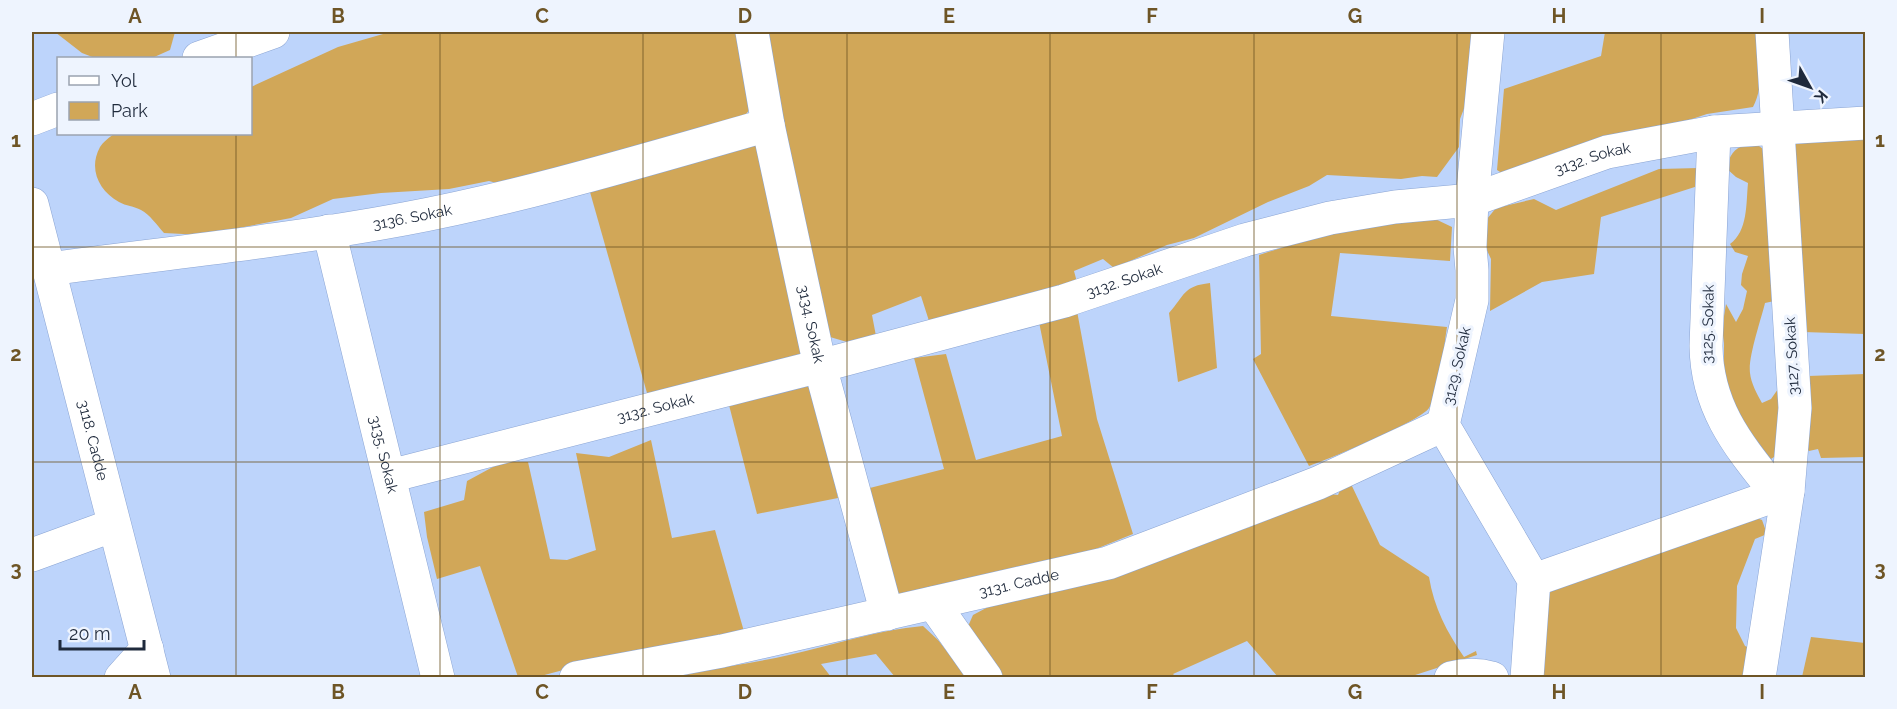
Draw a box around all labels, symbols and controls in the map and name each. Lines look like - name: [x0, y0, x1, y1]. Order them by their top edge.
- text: A: [128, 4, 142, 28]
- text: B: [331, 4, 345, 28]
- text: C: [535, 4, 549, 28]
- text: D: [738, 4, 752, 28]
- text: E: [943, 4, 955, 28]
- text: F: [1146, 4, 1158, 28]
- text: G: [1348, 4, 1362, 28]
- text: H: [1552, 4, 1566, 28]
- text: I: [1759, 4, 1765, 28]
- legend: [57, 57, 252, 135]
- north arrow: [1780, 57, 1840, 117]
- text: Yol: [111, 70, 137, 91]
- text: K: [1810, 86, 1832, 107]
- text: Park: [111, 100, 148, 121]
- text: 1: [11, 128, 21, 152]
- text: 1: [1875, 128, 1885, 152]
- street label: 3132. Sokak: [1552, 139, 1632, 179]
- street label: 3136. Sokak: [371, 201, 454, 233]
- street label: 3132. Sokak: [1084, 260, 1165, 302]
- street label: 3134. Sokak: [794, 283, 828, 365]
- street label: 3125. Sokak: [1698, 284, 1718, 364]
- street label: 3127. Sokak: [1781, 317, 1803, 395]
- street label: 3129. Sokak: [1439, 325, 1475, 407]
- text: 2: [10, 342, 22, 366]
- text: 2: [1874, 342, 1886, 366]
- street label: 3132. Sokak: [615, 390, 696, 427]
- street label: 3118. Cadde: [74, 398, 112, 483]
- street label: 3135. Sokak: [365, 414, 402, 495]
- text: 3: [10, 557, 22, 581]
- text: 3: [1874, 557, 1886, 581]
- street label: 3131. Cadde: [977, 565, 1061, 601]
- scale bar: [60, 613, 144, 651]
- text: 20 m: [69, 623, 111, 644]
- text: A: [128, 680, 142, 704]
- text: B: [331, 680, 345, 704]
- text: C: [535, 680, 549, 704]
- text: D: [738, 680, 752, 704]
- text: E: [943, 680, 955, 704]
- text: F: [1146, 680, 1158, 704]
- text: G: [1348, 680, 1362, 704]
- text: H: [1552, 680, 1566, 704]
- text: I: [1759, 680, 1765, 704]

